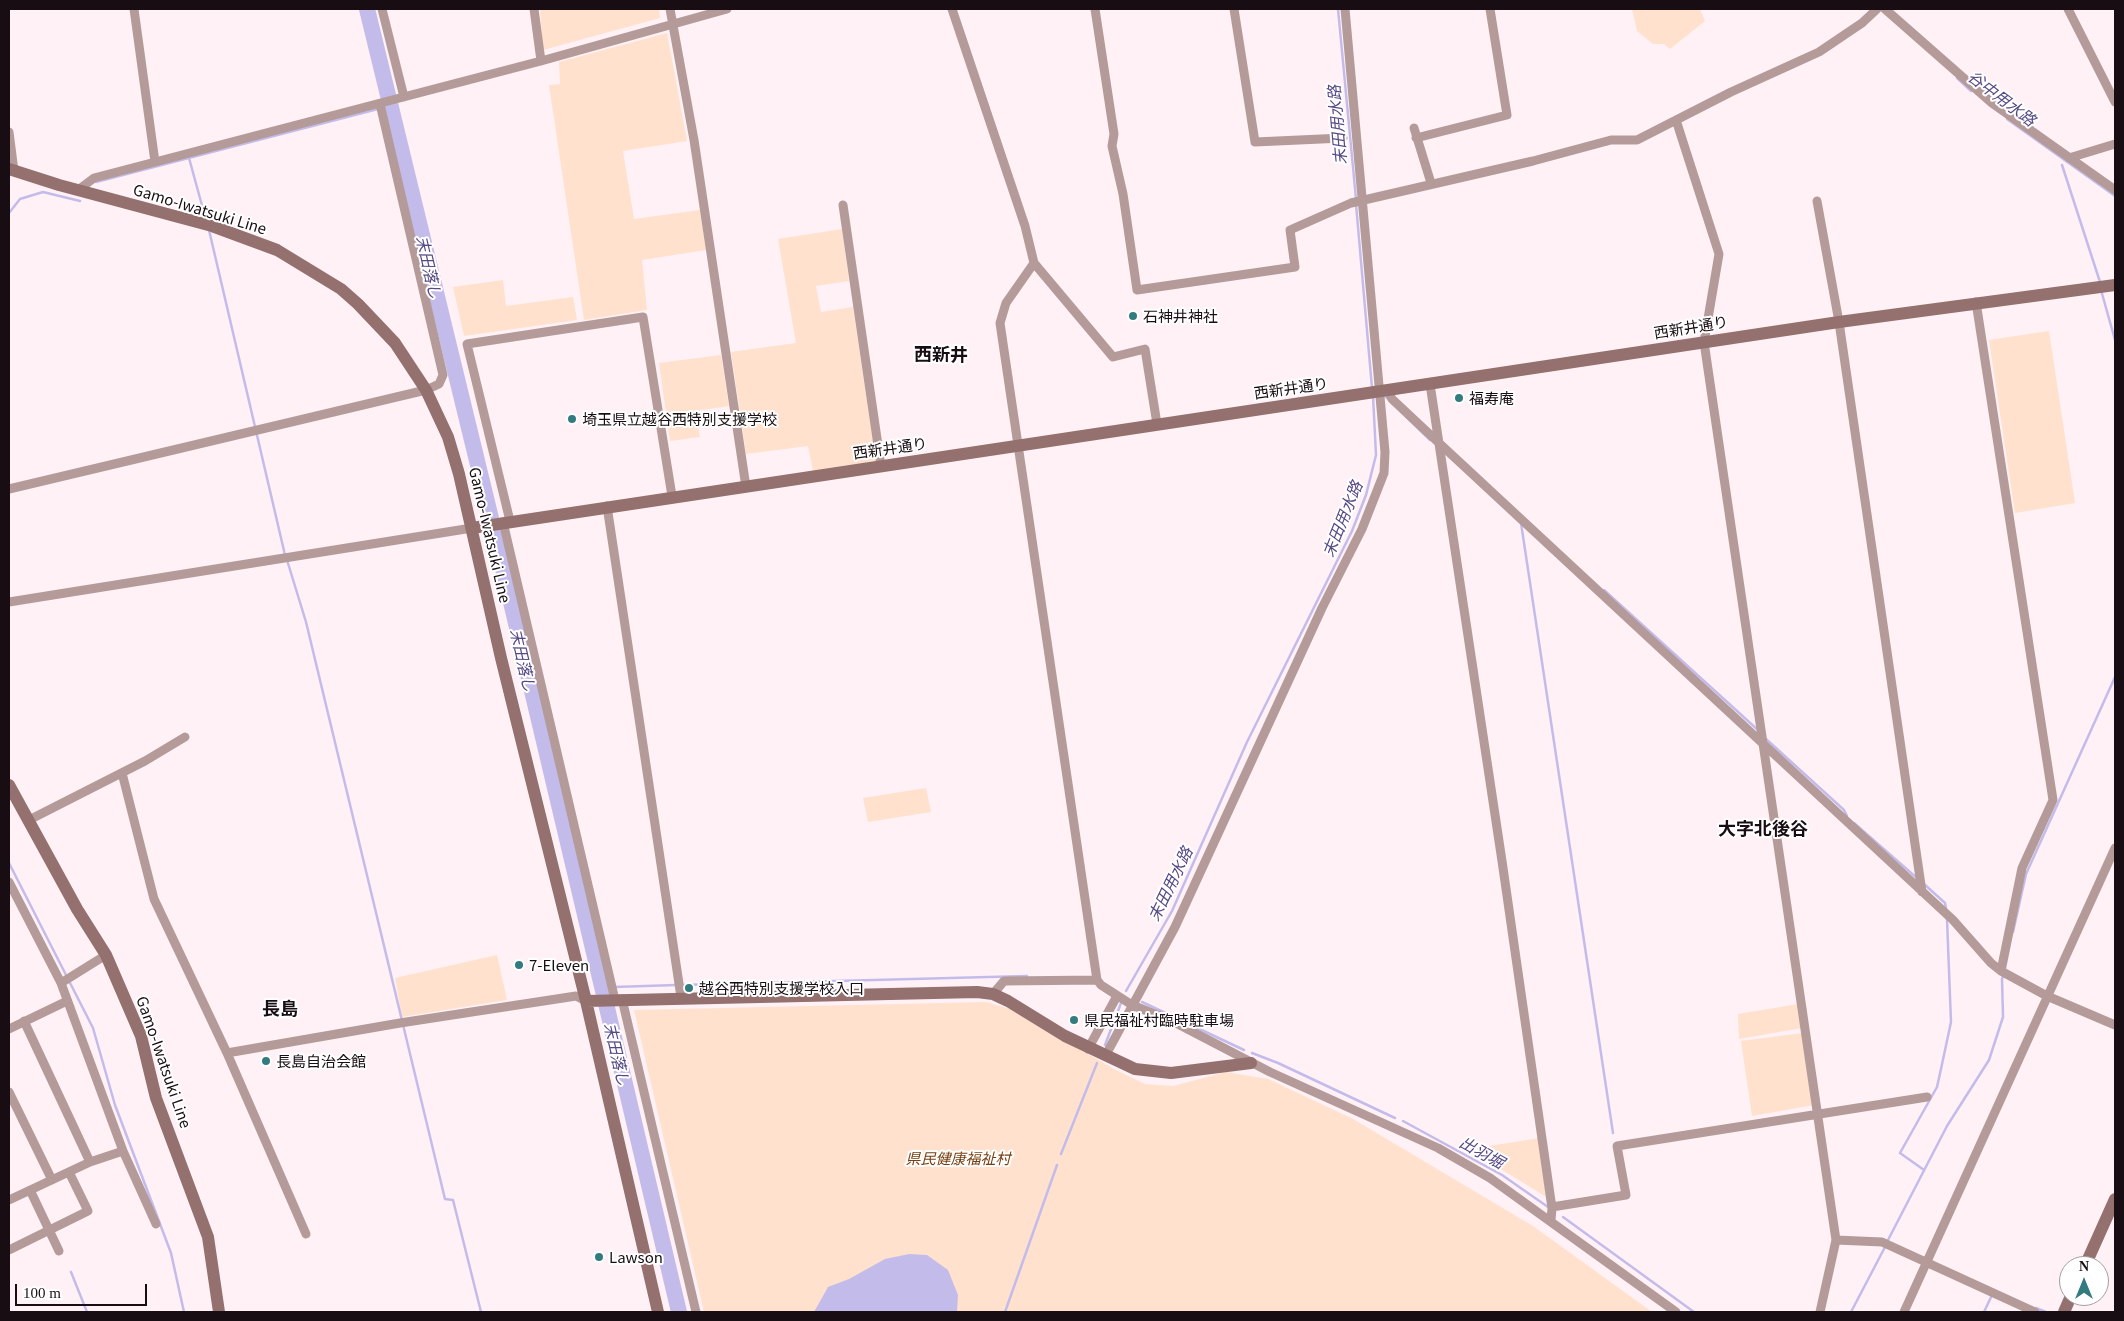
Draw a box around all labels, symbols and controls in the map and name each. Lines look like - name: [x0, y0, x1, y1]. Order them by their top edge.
- water label: 谷中用水路: [1964, 66, 2040, 130]
- water label: 末田用水路: [1324, 84, 1350, 166]
- street label: Gamo-Iwatsuki Line: [131, 180, 269, 238]
- water label: 末田落し: [412, 234, 446, 300]
- place label: 石神井神社: [1143, 307, 1218, 325]
- marker: 石神井神社: [1127, 310, 1139, 322]
- street label: 西新井通り: [1653, 312, 1729, 342]
- district label: 西新井: [914, 343, 968, 365]
- street label: 西新井通り: [1253, 374, 1329, 402]
- place label: 福寿庵: [1469, 389, 1514, 407]
- marker: 福寿庵: [1453, 392, 1465, 404]
- place label: 埼玉県立越谷西特別支援学校: [582, 410, 777, 428]
- marker: 埼玉県立越谷西特別支援学校: [566, 413, 578, 425]
- street label: 西新井通り: [852, 434, 928, 462]
- street label: Gamo-Iwatsuki Line: [466, 466, 514, 604]
- water label: 末田用水路: [1318, 478, 1366, 560]
- water label: 末田落し: [506, 627, 540, 693]
- district label: 大字北後谷: [1718, 817, 1808, 839]
- water label: 末田用水路: [1144, 844, 1196, 924]
- place label: 7-Eleven: [529, 956, 589, 974]
- marker: 7-Eleven: [513, 959, 525, 971]
- place label: 越谷西特別支援学校入口: [699, 979, 864, 997]
- marker: 越谷西特別支援学校入口: [683, 982, 695, 994]
- street label: Gamo-Iwatsuki Line: [133, 994, 195, 1130]
- district label: 長島: [262, 997, 298, 1019]
- place label: 県民福祉村臨時駐車場: [1084, 1011, 1234, 1029]
- marker: 県民福祉村臨時駐車場: [1068, 1014, 1080, 1026]
- water label: 末田落し: [600, 1021, 634, 1087]
- place label: 長島自治会館: [276, 1052, 366, 1070]
- marker: 長島自治会館: [260, 1055, 272, 1067]
- water label: 出羽堀: [1456, 1132, 1508, 1172]
- park label: 県民健康福祉村: [906, 1149, 1010, 1167]
- place label: Lawson: [609, 1248, 663, 1266]
- marker: Lawson: [593, 1251, 605, 1263]
- north arrow: [2059, 1256, 2109, 1306]
- text: N: [2079, 1259, 2089, 1274]
- scale bar: [18, 1274, 150, 1306]
- text: 100 m: [23, 1285, 61, 1301]

